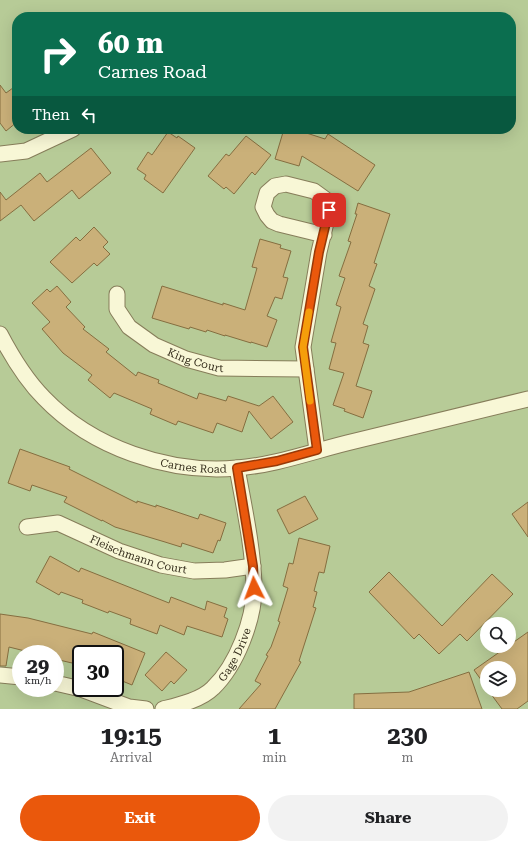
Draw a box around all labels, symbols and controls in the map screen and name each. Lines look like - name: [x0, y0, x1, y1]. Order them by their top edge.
- text: 60 m: [98, 27, 163, 60]
- icon: right: [32, 28, 84, 80]
- text: Carnes Road: [98, 61, 207, 82]
- icon: left: [78, 104, 100, 126]
- text: Then: [32, 106, 70, 124]
- pin: [312, 193, 346, 227]
- icon: arrive: [318, 199, 340, 221]
- street label: King Court: [166, 345, 224, 375]
- street label: Carnes Road: [159, 456, 227, 475]
- street label: Fleischmann Court: [88, 532, 188, 576]
- position arrow: [233, 567, 275, 609]
- map controls: [480, 617, 516, 697]
- button: search: [480, 617, 516, 653]
- street label: Gage Drive: [215, 626, 253, 684]
- speed limit sign: 30: [72, 645, 124, 697]
- text: 29: [27, 654, 49, 678]
- button: layers: [480, 661, 516, 697]
- text: km/h: [25, 675, 51, 686]
- text: 19:15: [101, 722, 162, 750]
- text: 1: [268, 722, 281, 750]
- text: 230: [387, 722, 428, 750]
- text: Arrival: [110, 750, 152, 765]
- text: min: [262, 750, 287, 765]
- text: m: [401, 750, 413, 765]
- button: Exit: [20, 795, 260, 841]
- button: Share: [268, 795, 508, 841]

